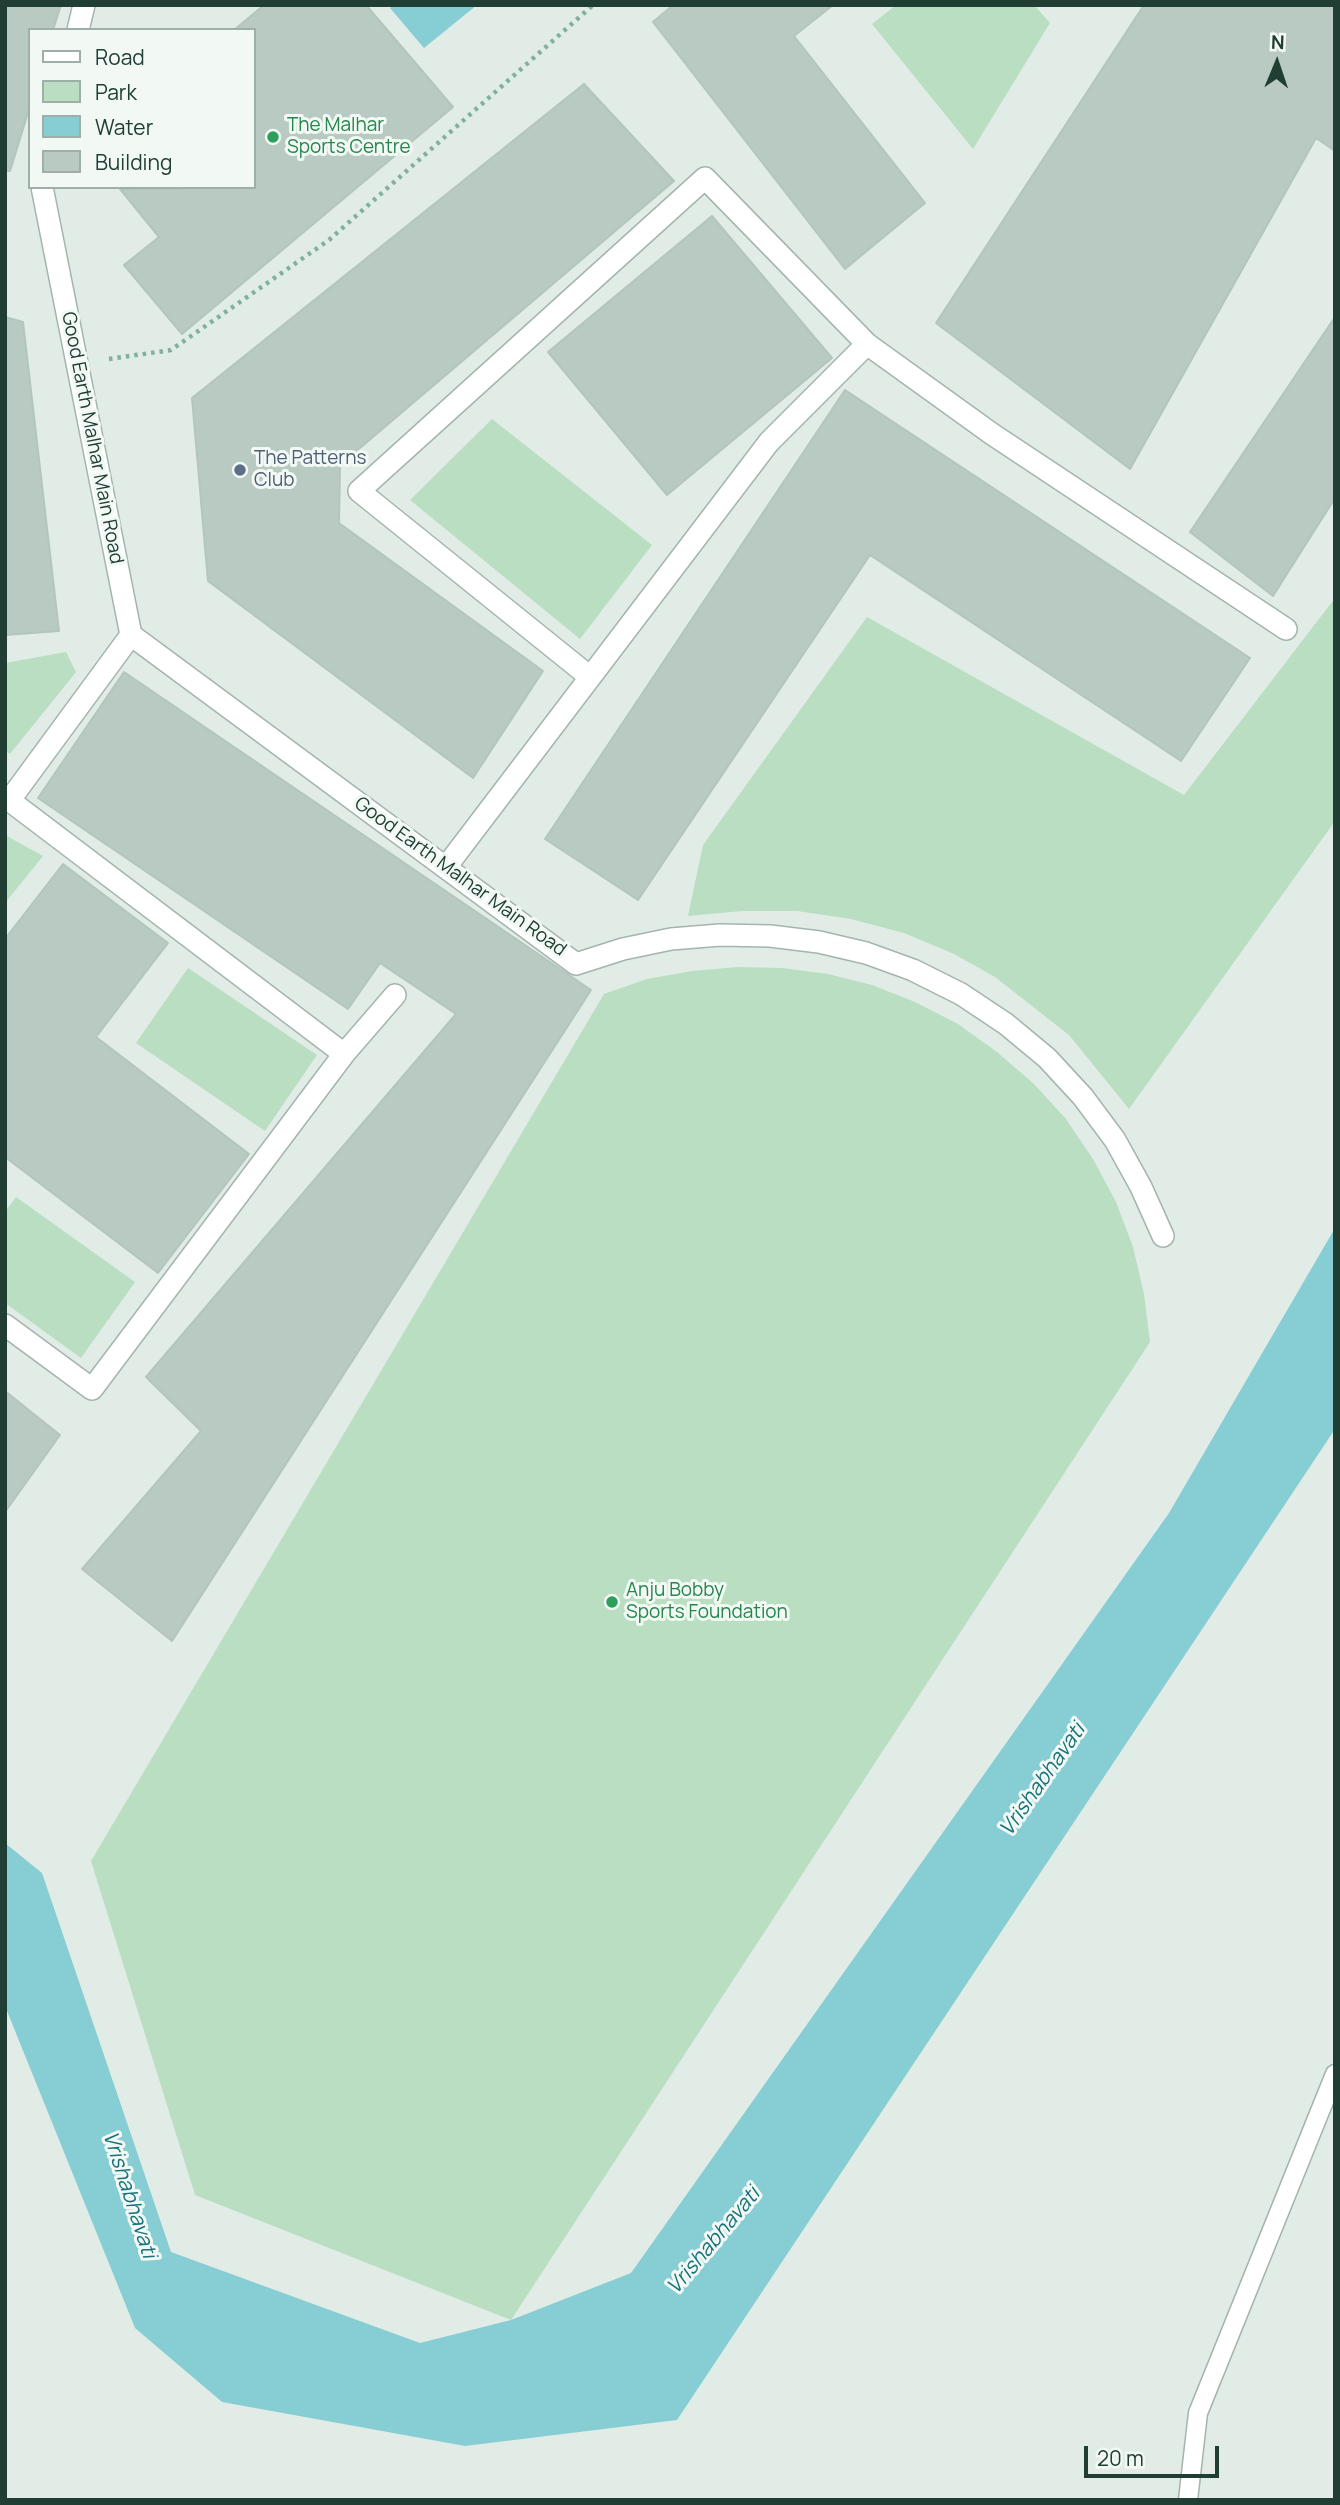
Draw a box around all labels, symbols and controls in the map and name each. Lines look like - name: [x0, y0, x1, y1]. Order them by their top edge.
- legend: [28, 28, 256, 189]
- north arrow: [1242, 28, 1312, 98]
- text: N: [1270, 29, 1285, 55]
- text: Road: [95, 43, 145, 71]
- text: Park: [95, 78, 137, 106]
- text: Water: [95, 113, 153, 141]
- place label: The Malhar Sports Centre: [287, 115, 411, 159]
- marker: The Malhar Sports Centre: [265, 129, 281, 145]
- text: Building: [95, 148, 172, 176]
- street label: Good Earth Malhar Main Road: [56, 310, 128, 566]
- place label: The Patterns Club: [254, 448, 366, 492]
- marker: The Patterns Club: [232, 462, 248, 478]
- street label: Good Earth Malhar Main Road: [350, 792, 570, 962]
- place label: Anju Bobby Sports Foundation: [626, 1580, 788, 1624]
- marker: Anju Bobby Sports Foundation: [604, 1594, 620, 1610]
- water label: Vrishabhavati: [995, 1719, 1091, 1841]
- water label: Vrishabhavati: [97, 2129, 161, 2261]
- water label: Vrishabhavati: [662, 2183, 766, 2299]
- scale bar: [1088, 2432, 1223, 2476]
- text: 20 m: [1097, 2444, 1144, 2472]

